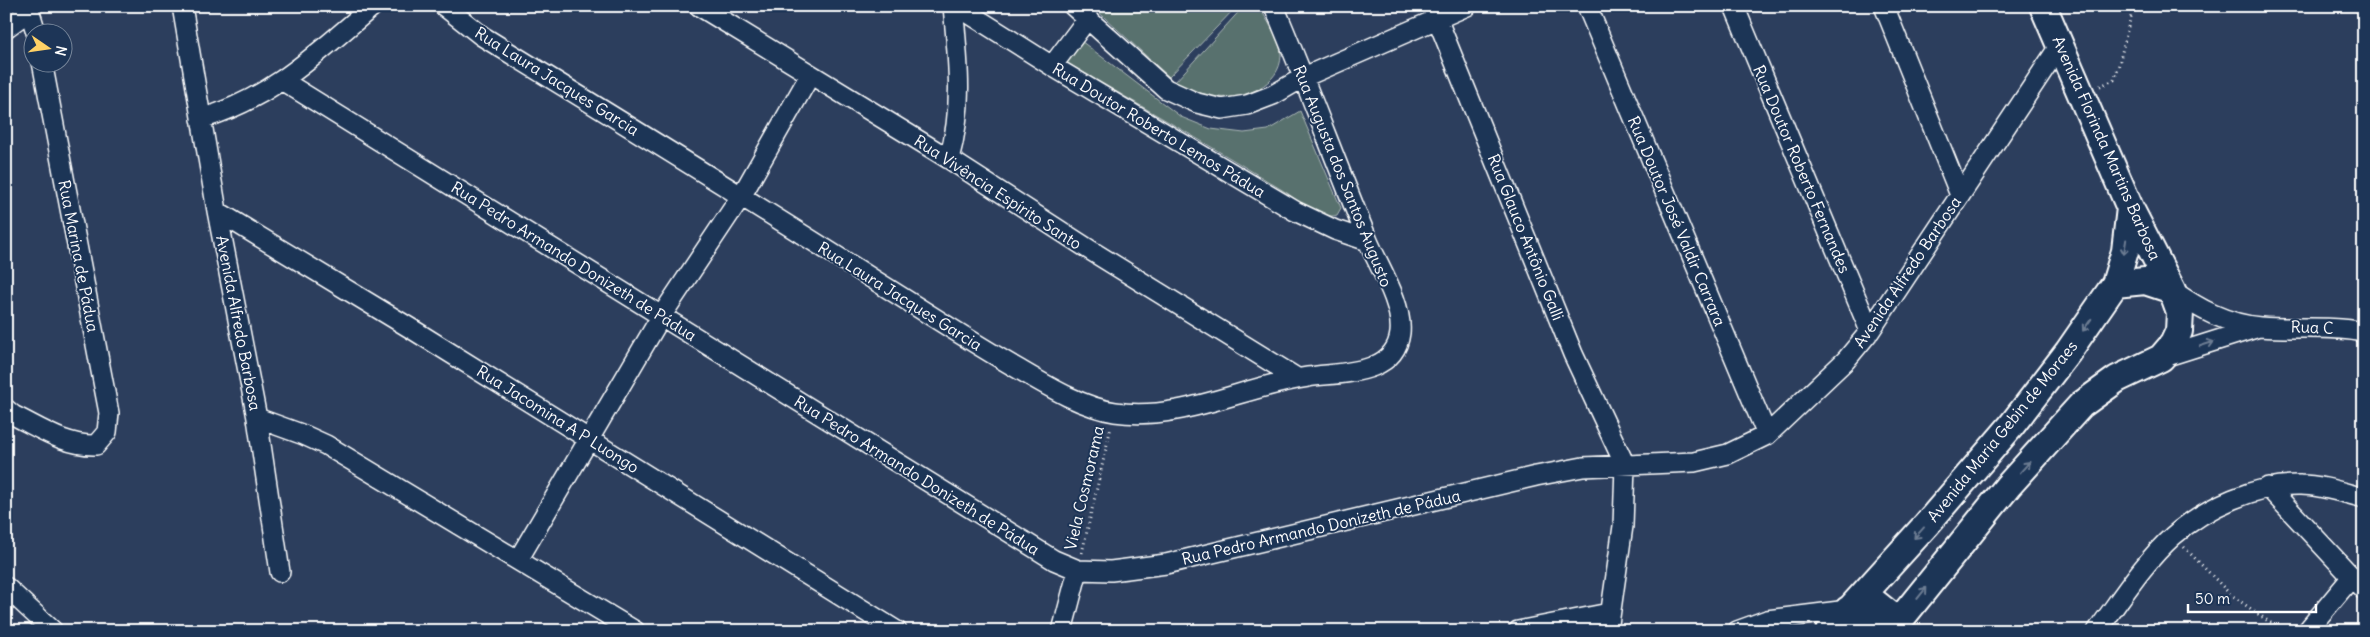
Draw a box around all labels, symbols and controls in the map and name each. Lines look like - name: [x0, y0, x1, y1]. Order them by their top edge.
- north arrow: [22, 22, 72, 72]
- street label: Rua Laura Jacques Garcia: [471, 22, 643, 140]
- street label: Avenida Florinda Martins Barbosa: [2048, 33, 2166, 263]
- text: N: [51, 44, 71, 58]
- street label: Rua Doutor Roberto Lemos Pádua: [1049, 58, 1269, 202]
- street label: Rua Augusta dos Santos Augusto: [1289, 62, 1397, 290]
- street label: Rua Doutor Roberto Fernandes: [1749, 62, 1855, 276]
- street label: Rua Doutor José Valdir Carrara: [1624, 113, 1730, 329]
- street label: Rua Vivência Espírito Santo: [911, 130, 1085, 254]
- street label: Rua Glauco Antônio Galli: [1483, 151, 1569, 323]
- street label: Rua Pedro Armando Donizeth de Pádua: [448, 177, 700, 345]
- street label: Rua Marina de Pádua: [54, 178, 104, 334]
- street label: Avenida Alfredo Barbosa: [1849, 193, 1965, 351]
- street label: Avenida Alfredo Barbosa: [212, 234, 266, 412]
- street label: Rua Laura Jacques Garcia: [814, 237, 986, 355]
- one-way arrow: [2120, 238, 2130, 254]
- street label: Rua C: [2290, 316, 2334, 338]
- one-way arrow: [2082, 317, 2092, 331]
- street label: Avenida Maria Gebin de Moraes: [1923, 336, 2081, 526]
- one-way arrow: [2199, 338, 2215, 348]
- street label: Rua Jacomina A P Luongo: [473, 361, 643, 477]
- street label: Rua Pedro Armando Donizeth de Pádua: [791, 391, 1043, 559]
- street label: Viela Cosmorama: [1060, 424, 1108, 552]
- one-way arrow: [2019, 461, 2031, 474]
- street label: Rua Pedro Armando Donizeth de Pádua: [1180, 485, 1462, 569]
- one-way arrow: [1913, 526, 1925, 539]
- scale bar: [2188, 582, 2315, 614]
- one-way arrow: [1916, 587, 1927, 600]
- text: 50 m: [2195, 589, 2230, 608]

